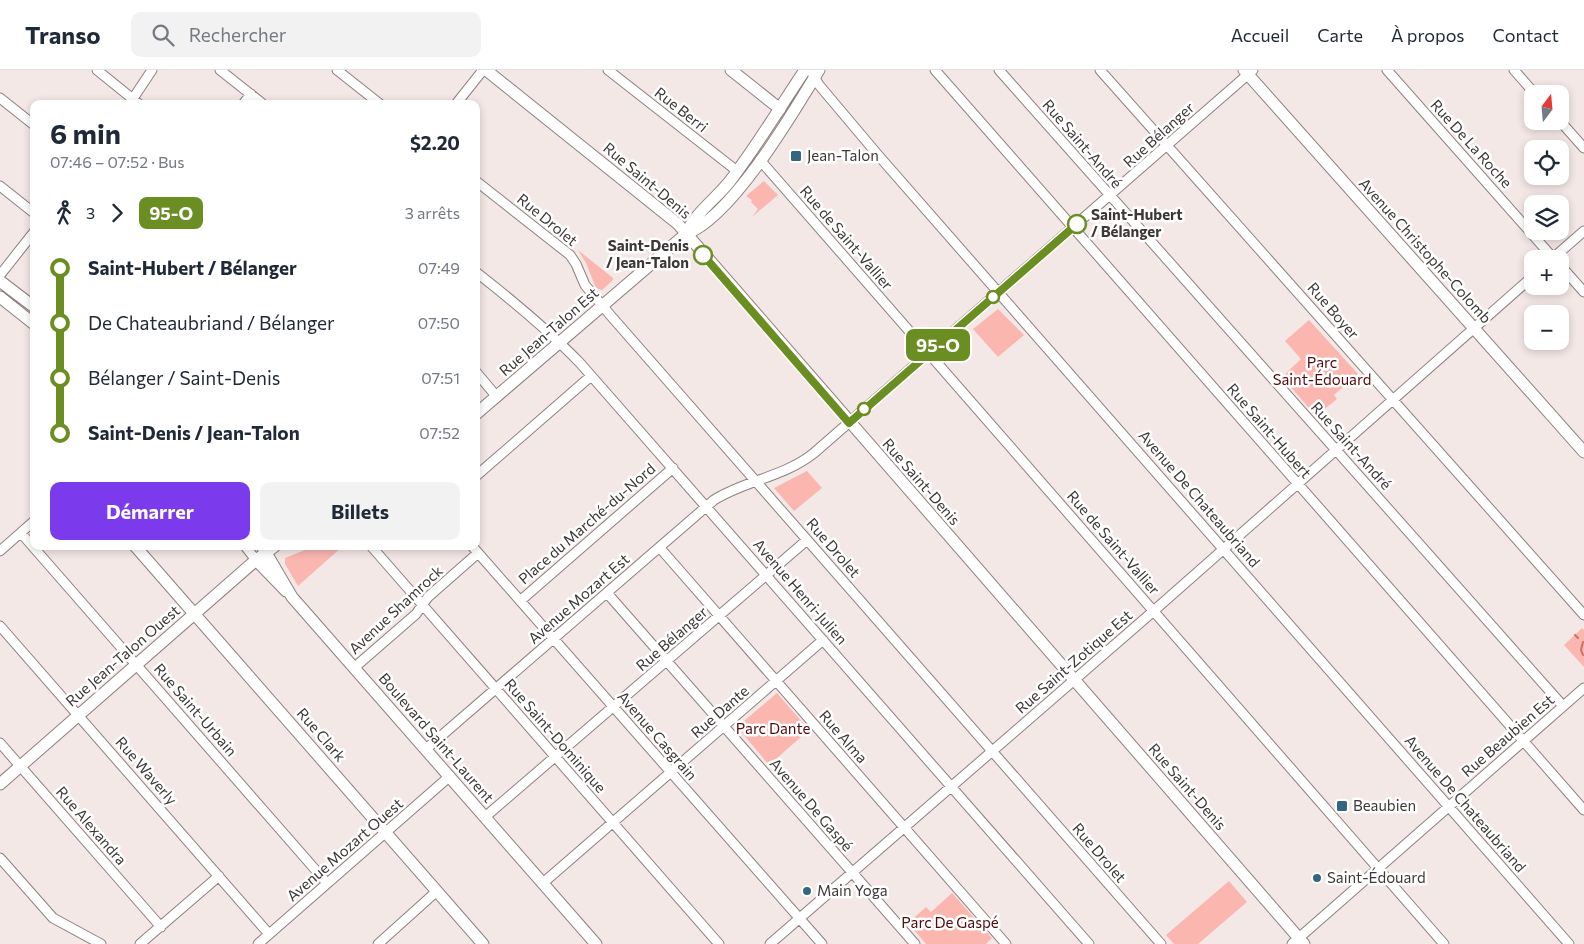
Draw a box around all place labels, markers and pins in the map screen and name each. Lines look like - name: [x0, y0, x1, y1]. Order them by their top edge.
- place label: Jean-Talon: [807, 146, 879, 164]
- marker: Jean-Talon: [789, 149, 803, 163]
- place label: Saint-Hubert / Bélanger: [1091, 205, 1183, 240]
- marker: Saint-Hubert / Bélanger: [1067, 214, 1087, 234]
- place label: Saint-Denis / Jean-Talon: [606, 236, 689, 271]
- marker: Saint-Denis / Jean-Talon: [693, 245, 713, 265]
- unlabelled marker: [986, 290, 1000, 304]
- unlabelled marker: [857, 402, 871, 416]
- place label: Beaubien: [1353, 796, 1416, 814]
- marker: Beaubien: [1335, 799, 1349, 813]
- place label: Saint-Édouard: [1327, 867, 1426, 886]
- marker: Saint-Édouard: [1311, 872, 1323, 884]
- place label: Main Yoga: [817, 881, 888, 899]
- marker: Main Yoga: [801, 885, 813, 897]

